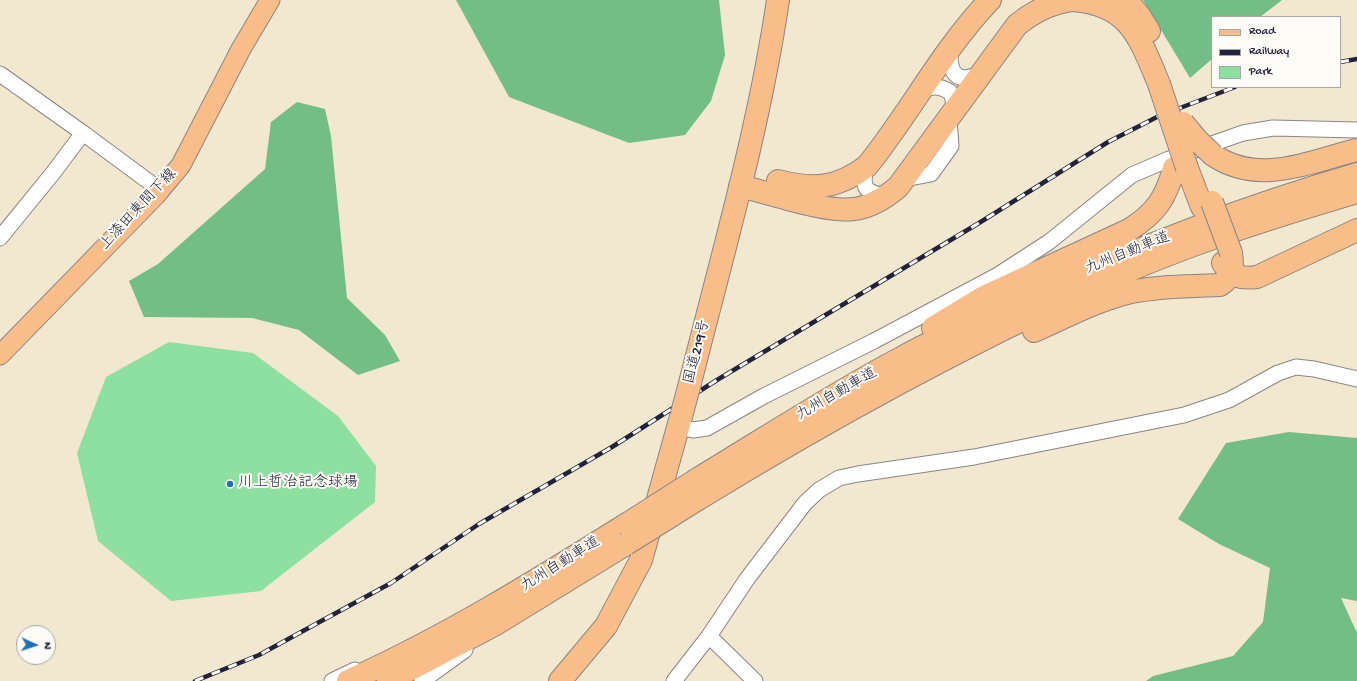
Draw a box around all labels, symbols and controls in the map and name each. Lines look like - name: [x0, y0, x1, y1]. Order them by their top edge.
- legend: [1211, 16, 1341, 88]
- text: Road: [1249, 25, 1275, 39]
- text: Railway: [1249, 45, 1289, 59]
- text: Park: [1249, 65, 1272, 79]
- street label: 上漆田東間下線: [97, 165, 181, 255]
- street label: 九州自動車道: [1083, 229, 1173, 279]
- street label: 国道219号: [681, 318, 715, 386]
- street label: 九州自動車道: [794, 365, 880, 425]
- place label: 川上哲治記念球場: [238, 475, 358, 493]
- marker: 川上哲治記念球場: [225, 479, 235, 489]
- street label: 九州自動車道: [518, 534, 604, 596]
- north arrow: [16, 625, 56, 665]
- text: N: [41, 642, 53, 649]

